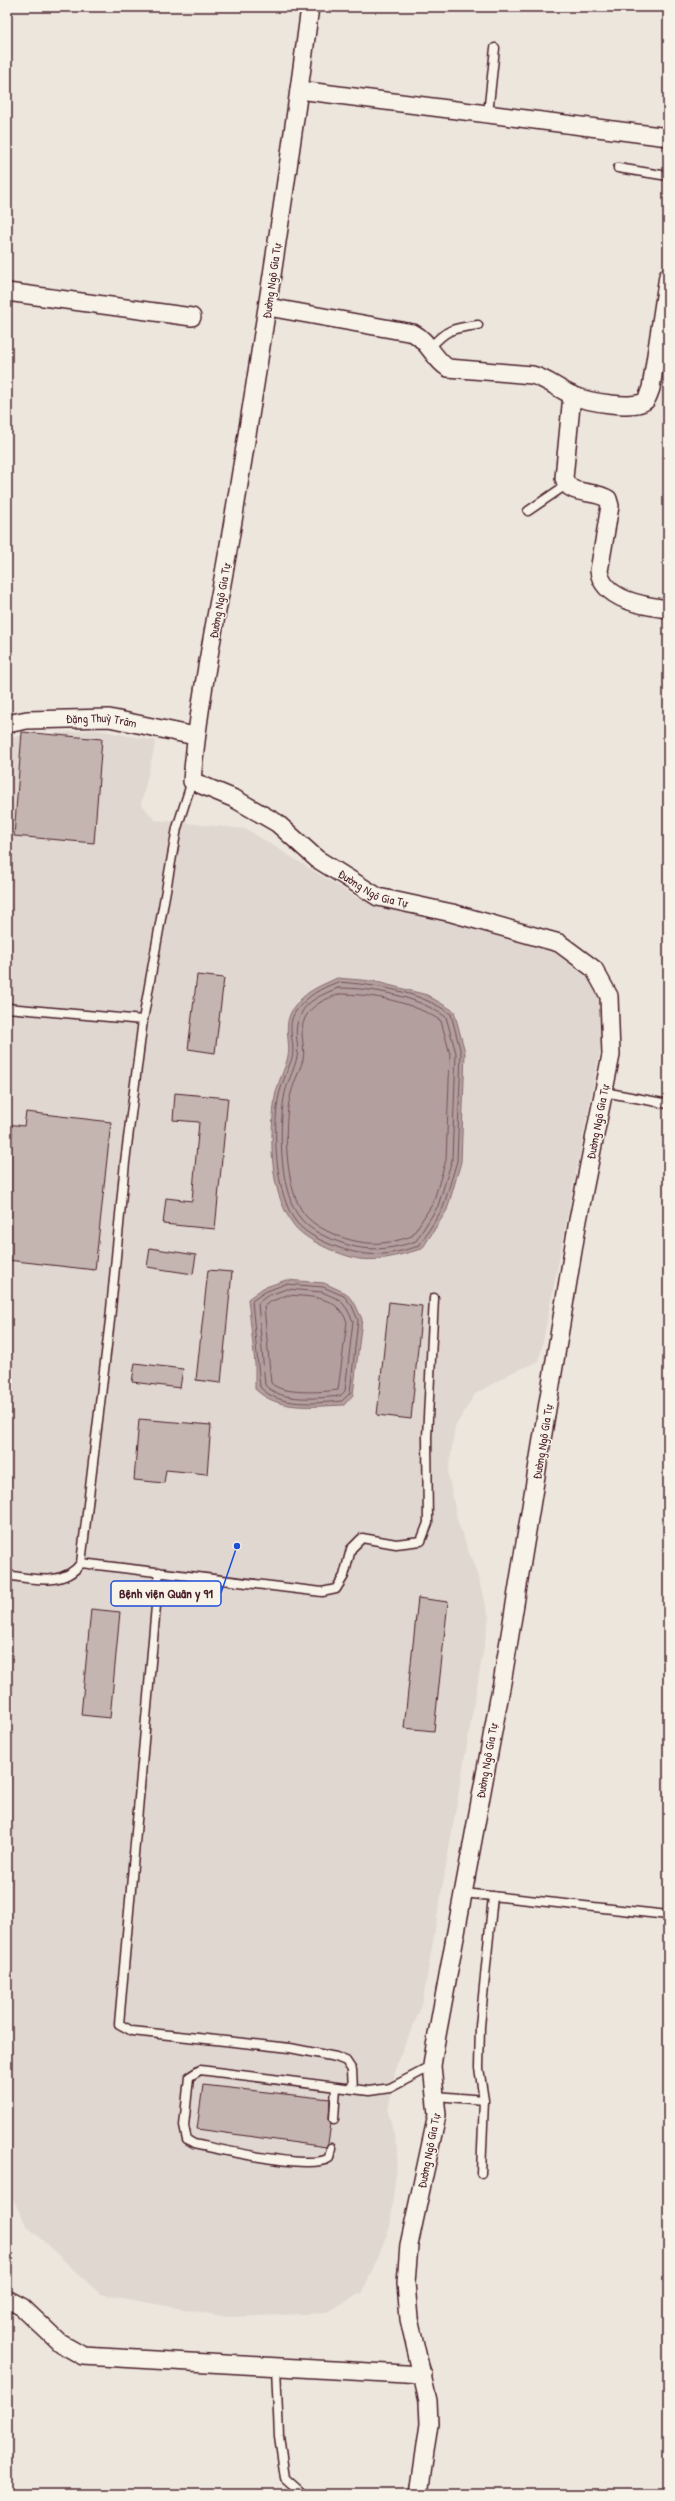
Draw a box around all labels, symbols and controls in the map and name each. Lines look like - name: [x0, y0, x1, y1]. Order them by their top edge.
- street label: Đường Ngô Gia Tự: [258, 241, 285, 319]
- street label: Đường Ngô Gia Tự: [205, 561, 235, 640]
- street label: Đặng Thuỳ Trâm: [66, 709, 138, 732]
- street label: Đường Ngô Gia Tự: [335, 865, 410, 911]
- street label: Đường Ngô Gia Tự: [582, 1082, 613, 1161]
- street label: Đường Ngô Gia Tự: [528, 1402, 557, 1480]
- callout: Bệnh viện Quân y 91: [111, 1581, 221, 1606]
- text: Bệnh viện Quân y 91: [119, 1584, 213, 1603]
- street label: Đường Ngô Gia Tự: [472, 1721, 502, 1800]
- street label: Đường Ngô Gia Tự: [413, 2111, 444, 2190]

